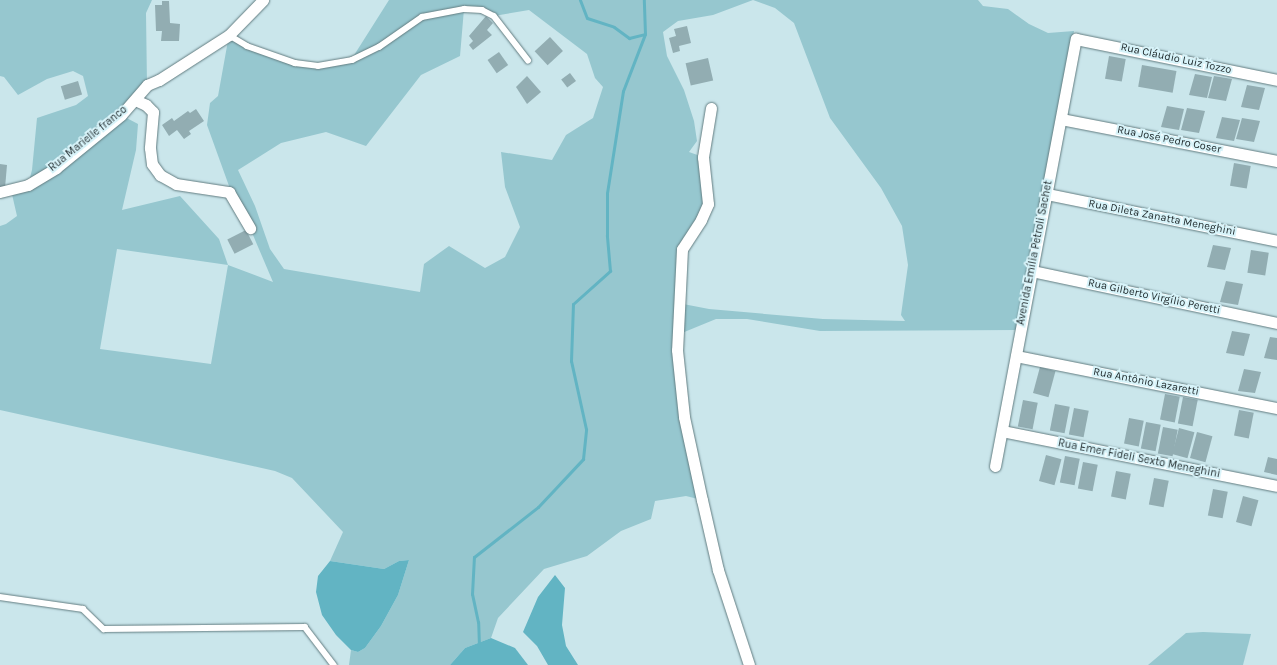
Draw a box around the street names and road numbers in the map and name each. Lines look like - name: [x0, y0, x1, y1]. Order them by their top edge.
- street label: Rua Cláudio Luiz Tozzo: [1119, 41, 1233, 77]
- street label: Rua Marielle franco: [46, 103, 130, 175]
- street label: Rua José Pedro Coser: [1116, 123, 1222, 157]
- street label: Avenida Emília Petroli Sachet: [1015, 180, 1055, 326]
- street label: Rua Dileta Zanatta Meneghini: [1087, 197, 1237, 239]
- street label: Rua Gilberto Virgílio Peretti: [1087, 277, 1221, 317]
- street label: Rua Antônio Lazaretti: [1092, 365, 1200, 399]
- street label: Rua Emer Fideli Sexto Meneghini: [1057, 437, 1221, 481]

